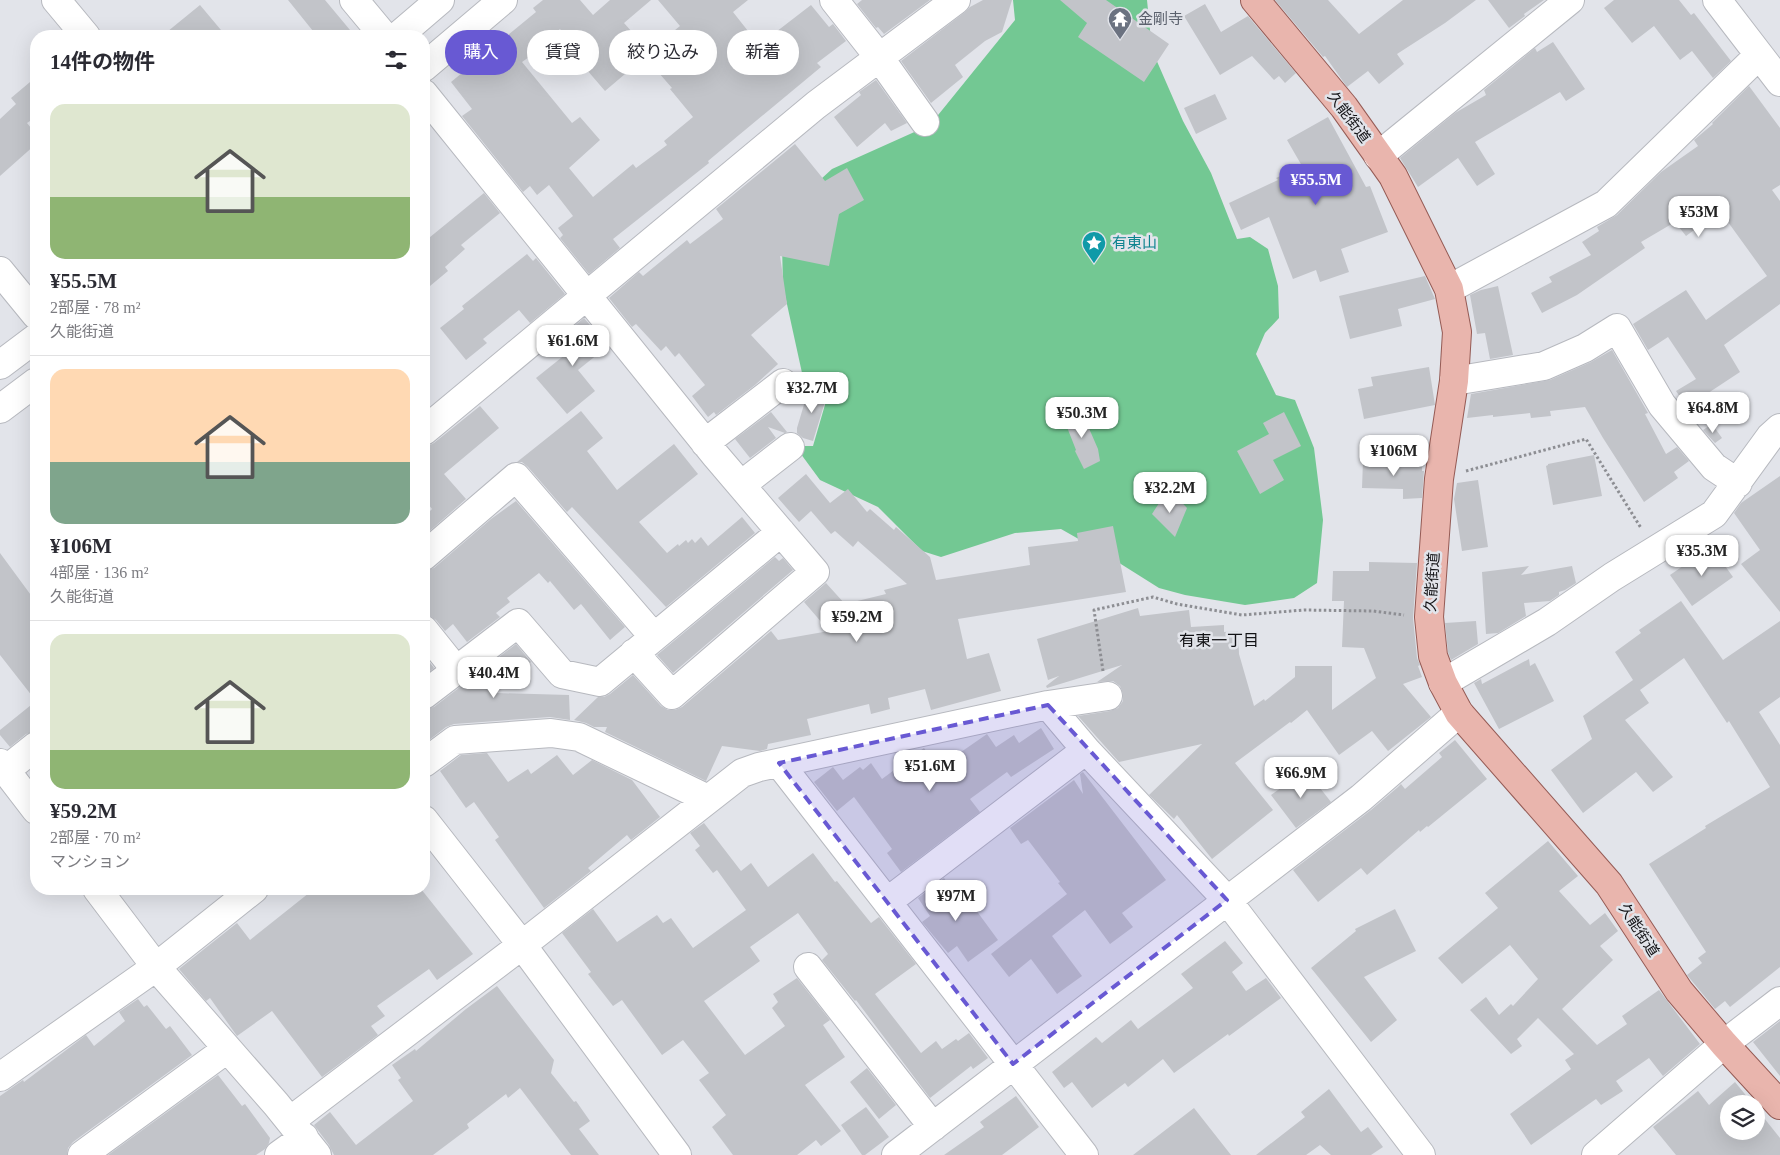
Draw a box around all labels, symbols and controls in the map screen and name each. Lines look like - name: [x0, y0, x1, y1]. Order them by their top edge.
- temple icon: 金剛寺: [1107, 6, 1133, 40]
- place label: 金剛寺: [1138, 11, 1183, 27]
- chip: 購入: [445, 30, 517, 75]
- chip: 賃貸: [527, 30, 599, 75]
- chip: 絞り込み: [609, 30, 717, 75]
- chip: 新着: [727, 30, 799, 75]
- icon: filters: [382, 46, 410, 74]
- text: 14件の物件: [50, 50, 155, 74]
- street label: 久能街道: [1325, 88, 1374, 146]
- icon: home: [185, 136, 275, 226]
- pin: ¥55.5M: [1275, 164, 1357, 206]
- text: ¥55.5M: [1290, 171, 1342, 188]
- pin: ¥53M: [1669, 196, 1729, 238]
- text: ¥53M: [1679, 203, 1719, 220]
- place icon: 有東山: [1081, 230, 1107, 264]
- place label: 有東山: [1112, 235, 1157, 251]
- text: ¥55.5M: [50, 269, 117, 293]
- text: 2部屋 · 78 m²: [50, 299, 141, 316]
- text: 久能街道: [50, 323, 114, 340]
- pin: ¥61.6M: [532, 324, 614, 367]
- text: ¥61.6M: [547, 332, 599, 349]
- pin: ¥32.7M: [771, 372, 853, 414]
- text: ¥32.7M: [786, 379, 838, 396]
- pin: ¥64.8M: [1672, 392, 1754, 434]
- pin: ¥50.3M: [1041, 396, 1123, 439]
- text: ¥64.8M: [1687, 399, 1739, 416]
- icon: home: [185, 402, 275, 492]
- text: ¥50.3M: [1056, 404, 1108, 421]
- pin: ¥106M: [1359, 434, 1429, 477]
- text: ¥106M: [1370, 442, 1418, 459]
- pin: ¥32.2M: [1129, 472, 1211, 514]
- text: ¥32.2M: [1144, 479, 1196, 496]
- text: ¥106M: [50, 534, 112, 558]
- pin: ¥35.3M: [1661, 534, 1743, 577]
- text: ¥35.3M: [1676, 542, 1728, 559]
- street label: 久能街道: [1421, 551, 1442, 612]
- text: 4部屋 · 136 m²: [50, 564, 149, 581]
- text: 久能街道: [50, 588, 114, 605]
- pin: ¥59.2M: [816, 600, 898, 643]
- text: ¥59.2M: [831, 608, 883, 625]
- district label: 有東一丁目: [1179, 632, 1259, 649]
- pin: ¥40.4M: [453, 656, 535, 699]
- text: ¥40.4M: [468, 664, 520, 681]
- icon: home: [185, 667, 275, 757]
- pin: ¥51.6M: [889, 750, 971, 792]
- pin: ¥66.9M: [1260, 756, 1342, 799]
- text: ¥51.6M: [904, 757, 956, 774]
- text: ¥66.9M: [1275, 764, 1327, 781]
- text: ¥59.2M: [50, 799, 117, 823]
- text: 2部屋 · 70 m²: [50, 829, 141, 846]
- text: マンション: [50, 853, 130, 870]
- pin: ¥97M: [926, 880, 986, 922]
- text: ¥97M: [936, 887, 976, 904]
- street label: 久能街道: [1616, 900, 1663, 960]
- map controls: [1720, 1095, 1765, 1140]
- button: layers: [1720, 1095, 1765, 1140]

